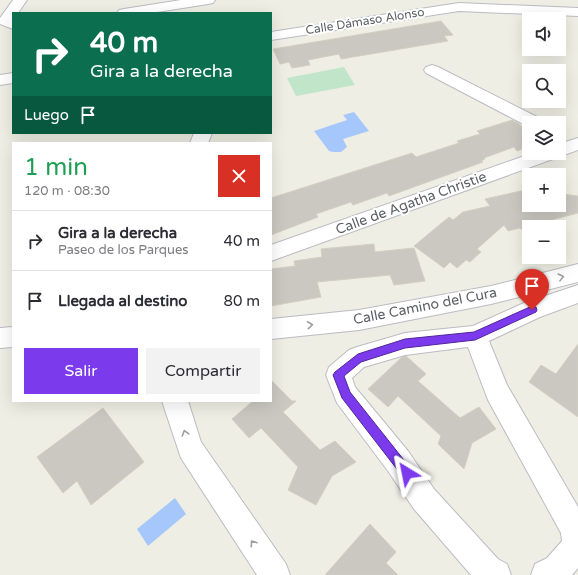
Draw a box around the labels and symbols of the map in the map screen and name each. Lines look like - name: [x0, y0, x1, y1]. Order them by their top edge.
- street label: Calle Dámaso Alonso: [305, 5, 425, 37]
- street label: Calle de Agatha Christie: [333, 168, 489, 238]
- pin: [515, 269, 549, 310]
- one-way arrow: [557, 273, 564, 282]
- street label: Calle Camino del Cura: [352, 284, 498, 328]
- one-way arrow: [307, 321, 313, 330]
- one-way arrow: [181, 430, 190, 437]
- position arrow: [386, 452, 428, 494]
- one-way arrow: [250, 540, 258, 547]

